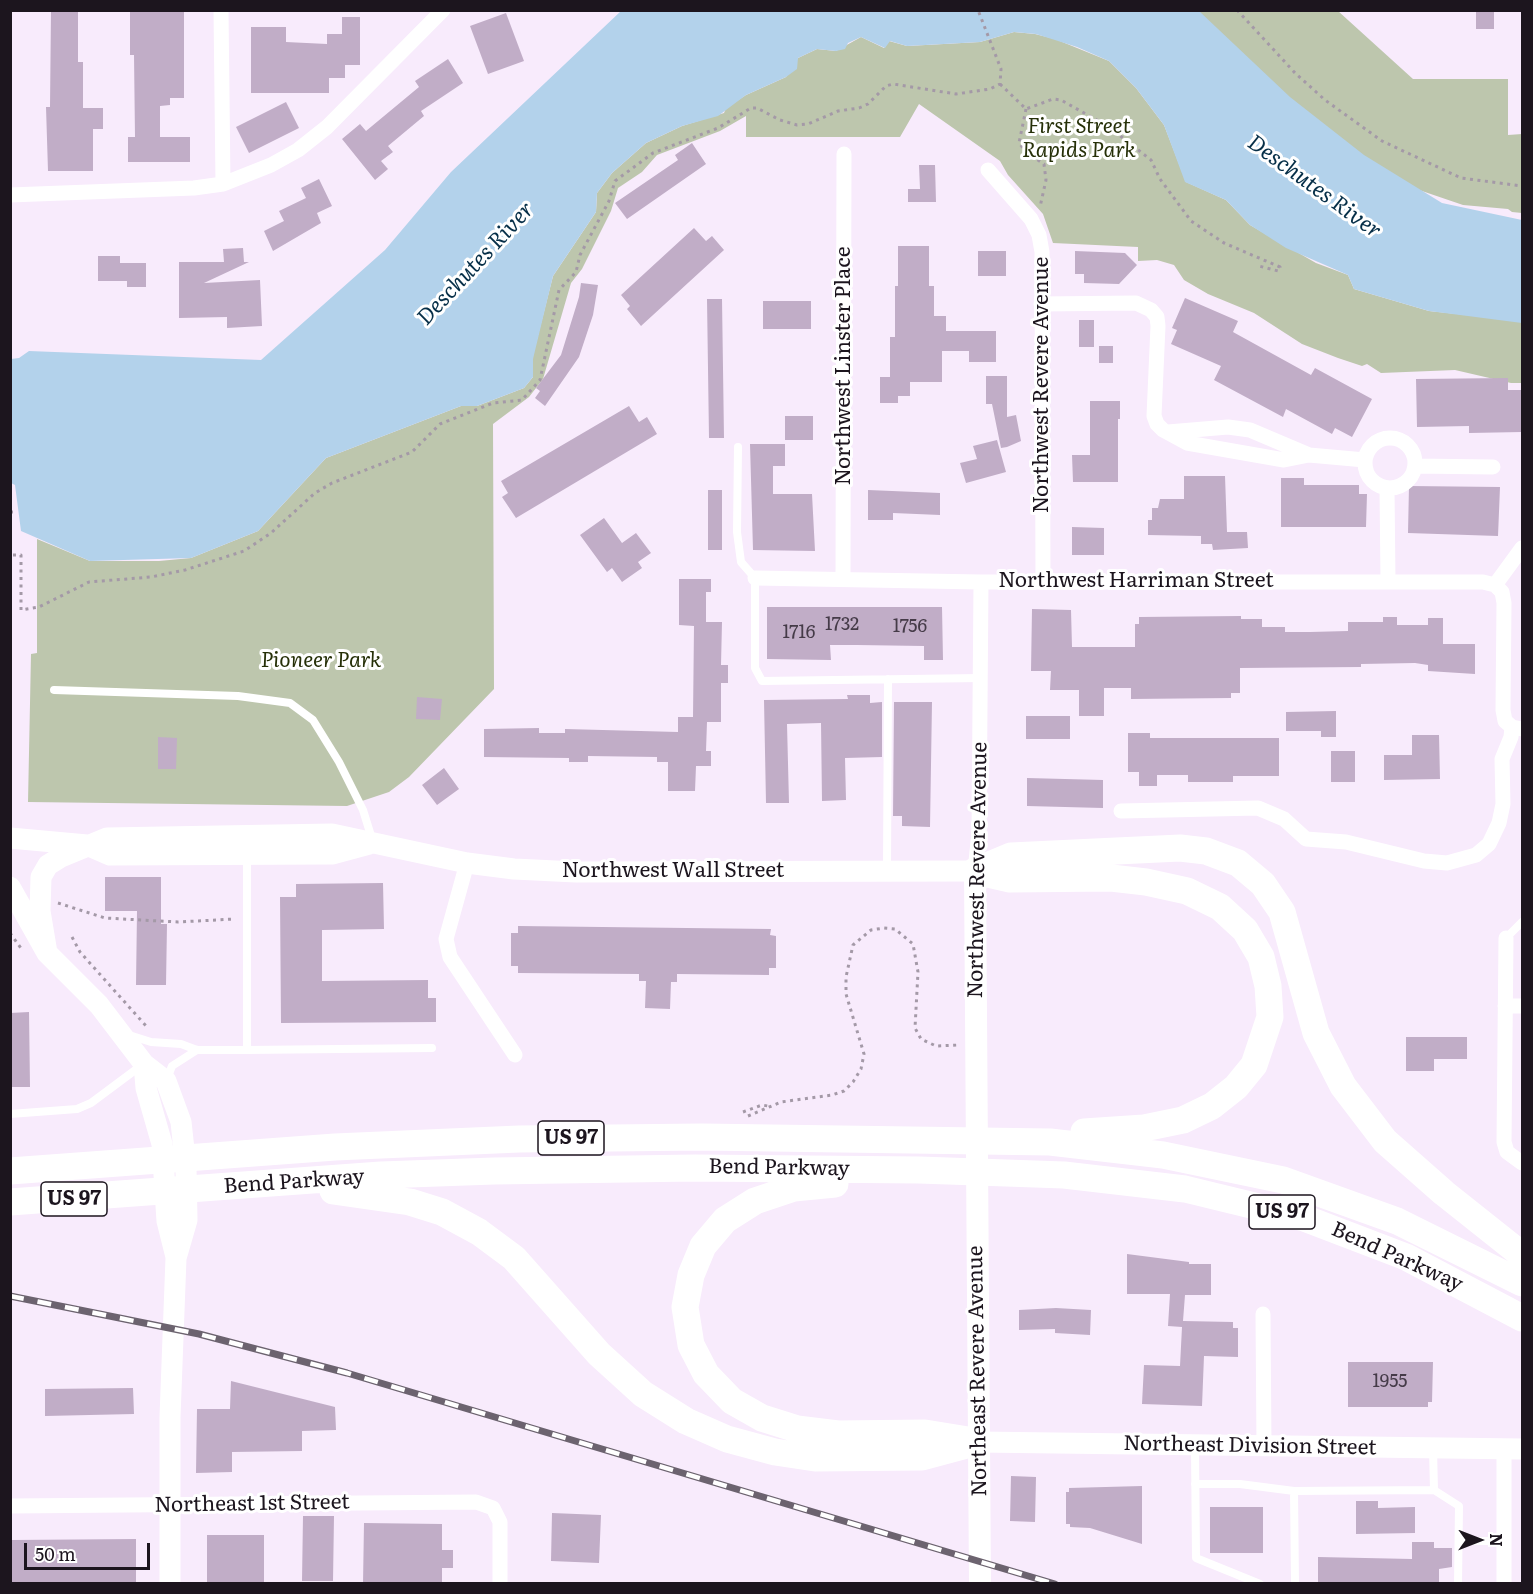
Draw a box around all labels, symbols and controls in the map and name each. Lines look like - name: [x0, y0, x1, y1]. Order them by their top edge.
- park label: First Street Rapids Park: [1022, 114, 1136, 164]
- water label: Deschutes River: [1242, 130, 1386, 244]
- water label: Deschutes River: [412, 197, 540, 331]
- street label: Northwest Linster Place: [831, 246, 857, 486]
- street label: Northwest Revere Avenue: [1029, 257, 1055, 513]
- street label: Northwest Harriman Street: [998, 568, 1274, 594]
- house number: 1732: [825, 614, 859, 636]
- house number: 1756: [893, 616, 927, 638]
- house number: 1716: [783, 622, 815, 644]
- park label: Pioneer Park: [261, 648, 381, 674]
- street label: Northwest Revere Avenue: [963, 741, 993, 999]
- street label: Northwest Wall Street: [562, 858, 784, 884]
- road number: US 97: [538, 1121, 604, 1155]
- street label: Bend Parkway: [708, 1154, 850, 1182]
- street label: Bend Parkway: [223, 1165, 365, 1199]
- road number: US 97: [41, 1182, 107, 1216]
- road number: US 97: [1249, 1195, 1315, 1229]
- street label: Bend Parkway: [1327, 1217, 1467, 1297]
- street label: Northeast Revere Avenue: [963, 1245, 993, 1497]
- house number: 1955: [1372, 1371, 1408, 1393]
- street label: Northeast Division Street: [1123, 1431, 1377, 1461]
- street label: Northeast 1st Street: [154, 1490, 350, 1518]
- north arrow: [1449, 1510, 1509, 1570]
- scale bar: [27, 1531, 153, 1569]
- text: N: [1485, 1533, 1509, 1547]
- text: 50 m: [35, 1540, 76, 1567]

